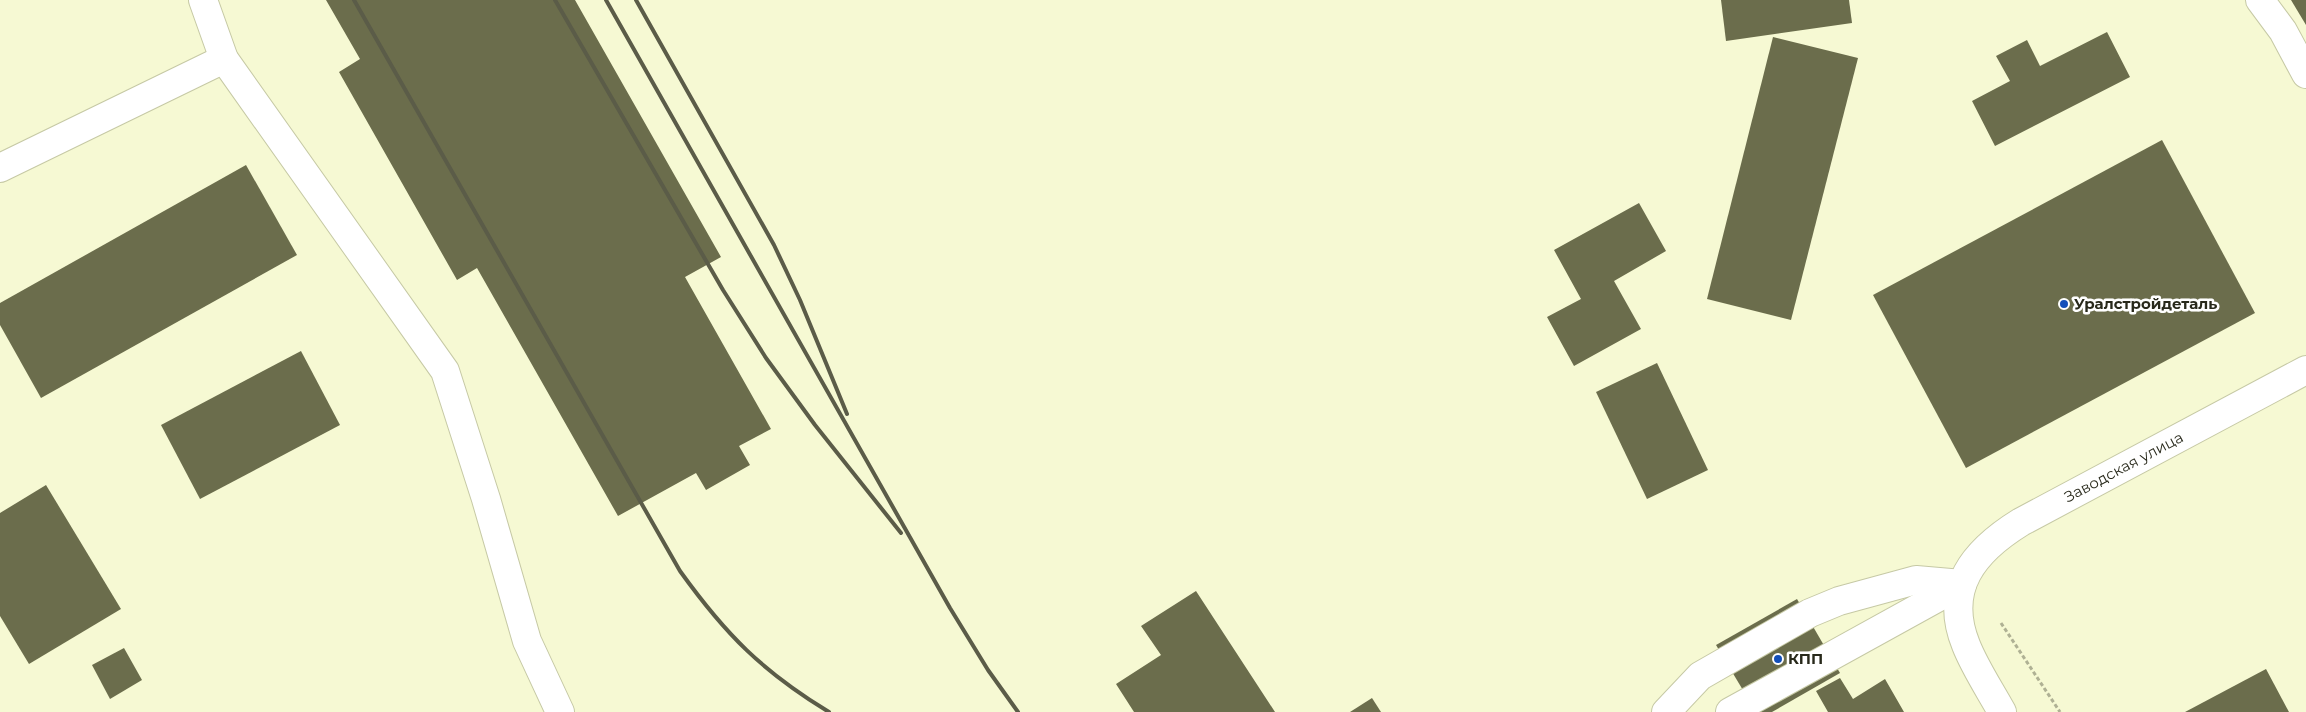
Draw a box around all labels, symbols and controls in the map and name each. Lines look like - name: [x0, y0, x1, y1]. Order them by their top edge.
- place label: Уралстройдеталь: [2074, 294, 2217, 313]
- marker: Уралстройдеталь: [2058, 298, 2070, 310]
- street label: Заводская улица: [2061, 427, 2186, 506]
- place label: КПП: [1788, 649, 1823, 668]
- marker: КПП: [1772, 653, 1784, 665]

